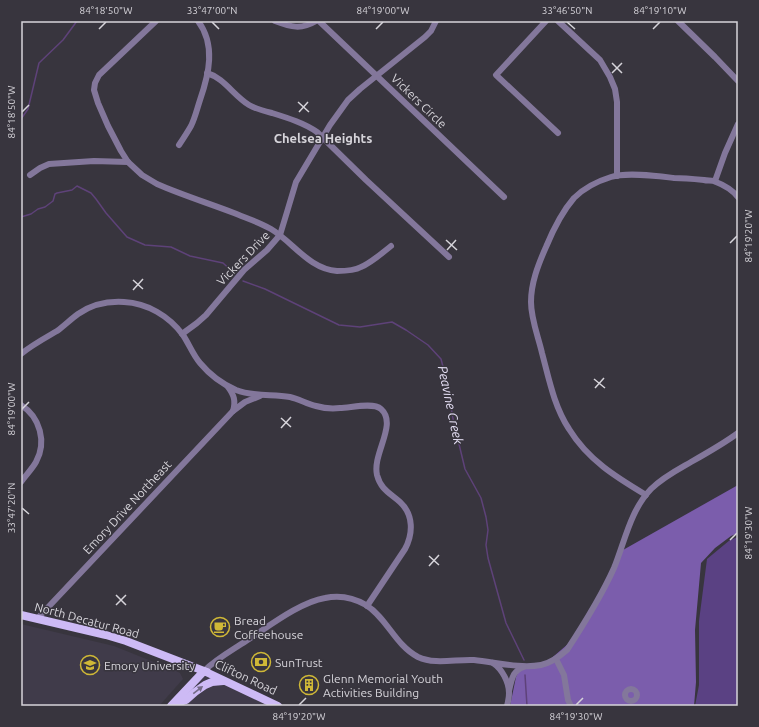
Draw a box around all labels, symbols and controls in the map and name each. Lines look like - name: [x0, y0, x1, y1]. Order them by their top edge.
- text: 84°18'50"W: [80, 5, 132, 16]
- text: 33°47'00"N: [187, 5, 237, 16]
- text: 84°19'00"W: [357, 5, 409, 16]
- text: 33°46'50"N: [542, 5, 592, 16]
- text: 84°19'10"W: [634, 5, 686, 16]
- street label: Vickers Circle: [389, 71, 449, 131]
- text: 84°18'50"W: [6, 86, 17, 138]
- district label: Chelsea Heights: [274, 131, 372, 145]
- text: 84°19'20"W: [743, 210, 754, 262]
- street label: Vickers Drive: [214, 228, 272, 288]
- water label: Peavine Creek: [436, 364, 466, 446]
- text: 84°19'00"W: [6, 383, 17, 435]
- street label: Emory Drive Northeast: [80, 457, 174, 556]
- text: 33°47'20"N: [6, 483, 17, 533]
- text: 84°19'30"W: [743, 507, 754, 559]
- street label: North Decatur Road: [33, 600, 141, 640]
- place label: Bread Coffeehouse: [234, 614, 303, 641]
- cafe icon: Bread Coffeehouse: [209, 616, 231, 638]
- bank icon: SunTrust: [250, 651, 272, 673]
- school or university icon: Emory University: [79, 654, 101, 676]
- place label: SunTrust: [275, 656, 323, 669]
- street label: Clifton Road: [213, 657, 279, 697]
- place label: Emory University: [104, 659, 195, 672]
- place label: Glenn Memorial Youth Activities Building: [323, 672, 443, 699]
- building icon: Glenn Memorial Youth Activities Building: [298, 674, 320, 696]
- one-way arrow: [192, 686, 203, 695]
- text: 84°19'20"W: [273, 711, 325, 722]
- text: 84°19'30"W: [550, 711, 602, 722]

